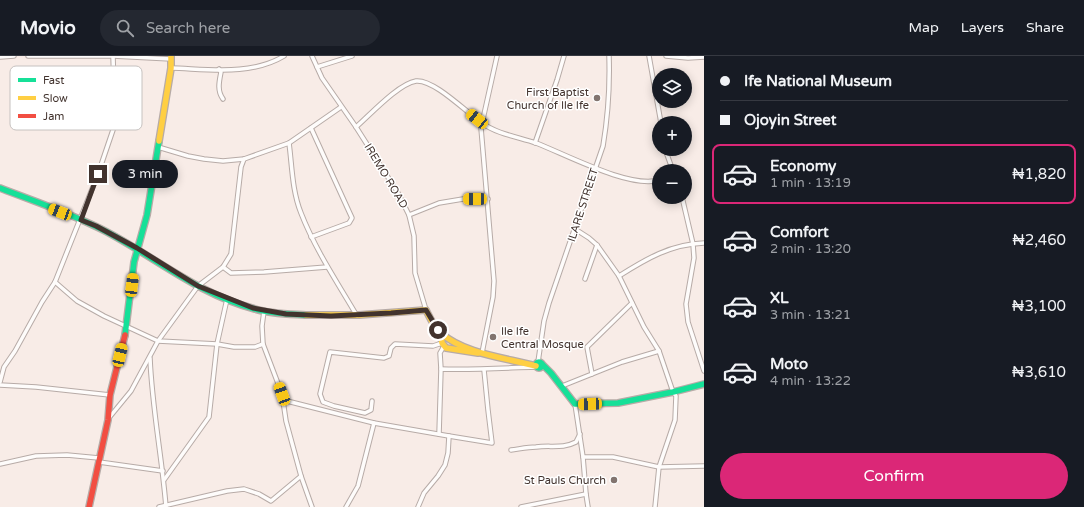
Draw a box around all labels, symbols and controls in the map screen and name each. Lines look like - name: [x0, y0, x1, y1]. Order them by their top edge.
- search box: [100, 10, 380, 46]
- text: Movio: [20, 17, 76, 39]
- icon: search: [114, 17, 136, 39]
- text: Search here: [146, 19, 230, 37]
- text: Map: [909, 19, 939, 36]
- text: Layers: [961, 19, 1004, 36]
- text: Share: [1026, 19, 1064, 36]
- legend: [10, 66, 142, 130]
- map controls: [652, 68, 692, 204]
- button: layers: [652, 68, 692, 108]
- text: Ife National Museum: [744, 72, 892, 90]
- text: Fast: [43, 74, 64, 87]
- place label: First Baptist Church of Ile Ife: [507, 86, 589, 112]
- text: Slow: [43, 92, 68, 105]
- marker: First Baptist Church of Ile Ife: [592, 93, 602, 103]
- car: [464, 107, 490, 131]
- text: Jam: [43, 110, 64, 123]
- text: Ojoyin Street: [744, 111, 837, 129]
- button: +: [652, 116, 692, 156]
- street label: IREMO ROAD: [362, 141, 410, 211]
- icon: car: [722, 156, 758, 192]
- text: Economy: [770, 157, 836, 175]
- callout: 3 min: [112, 160, 178, 188]
- button: −: [652, 164, 692, 204]
- route end: [89, 165, 107, 183]
- text: ₦1,820: [1012, 165, 1066, 183]
- text: 3 min: [128, 166, 162, 182]
- street label: ILARE STREET: [565, 166, 601, 244]
- text: 1 min · 13:19: [770, 175, 851, 191]
- car: [463, 193, 487, 205]
- car: [47, 202, 73, 222]
- icon: car: [722, 222, 758, 258]
- text: Comfort: [770, 223, 829, 241]
- text: ₦2,460: [1012, 231, 1066, 249]
- text: 2 min · 13:20: [770, 241, 851, 257]
- car: [125, 272, 139, 298]
- icon: car: [722, 288, 758, 324]
- text: XL: [770, 289, 789, 307]
- text: ₦3,100: [1012, 297, 1066, 315]
- text: 3 min · 13:21: [770, 307, 851, 323]
- route start: [429, 321, 447, 339]
- place label: Ile Ife Central Mosque: [501, 325, 584, 351]
- marker: Ile Ife Central Mosque: [488, 332, 498, 342]
- car: [111, 342, 129, 368]
- icon: car: [722, 354, 758, 390]
- text: Moto: [770, 355, 808, 373]
- text: ₦3,610: [1012, 363, 1066, 381]
- text: 4 min · 13:22: [770, 373, 851, 389]
- car: [272, 381, 292, 407]
- car: [578, 398, 602, 410]
- button: Confirm: [720, 453, 1068, 499]
- place label: St Pauls Church: [524, 474, 606, 487]
- marker: St Pauls Church: [609, 475, 619, 485]

